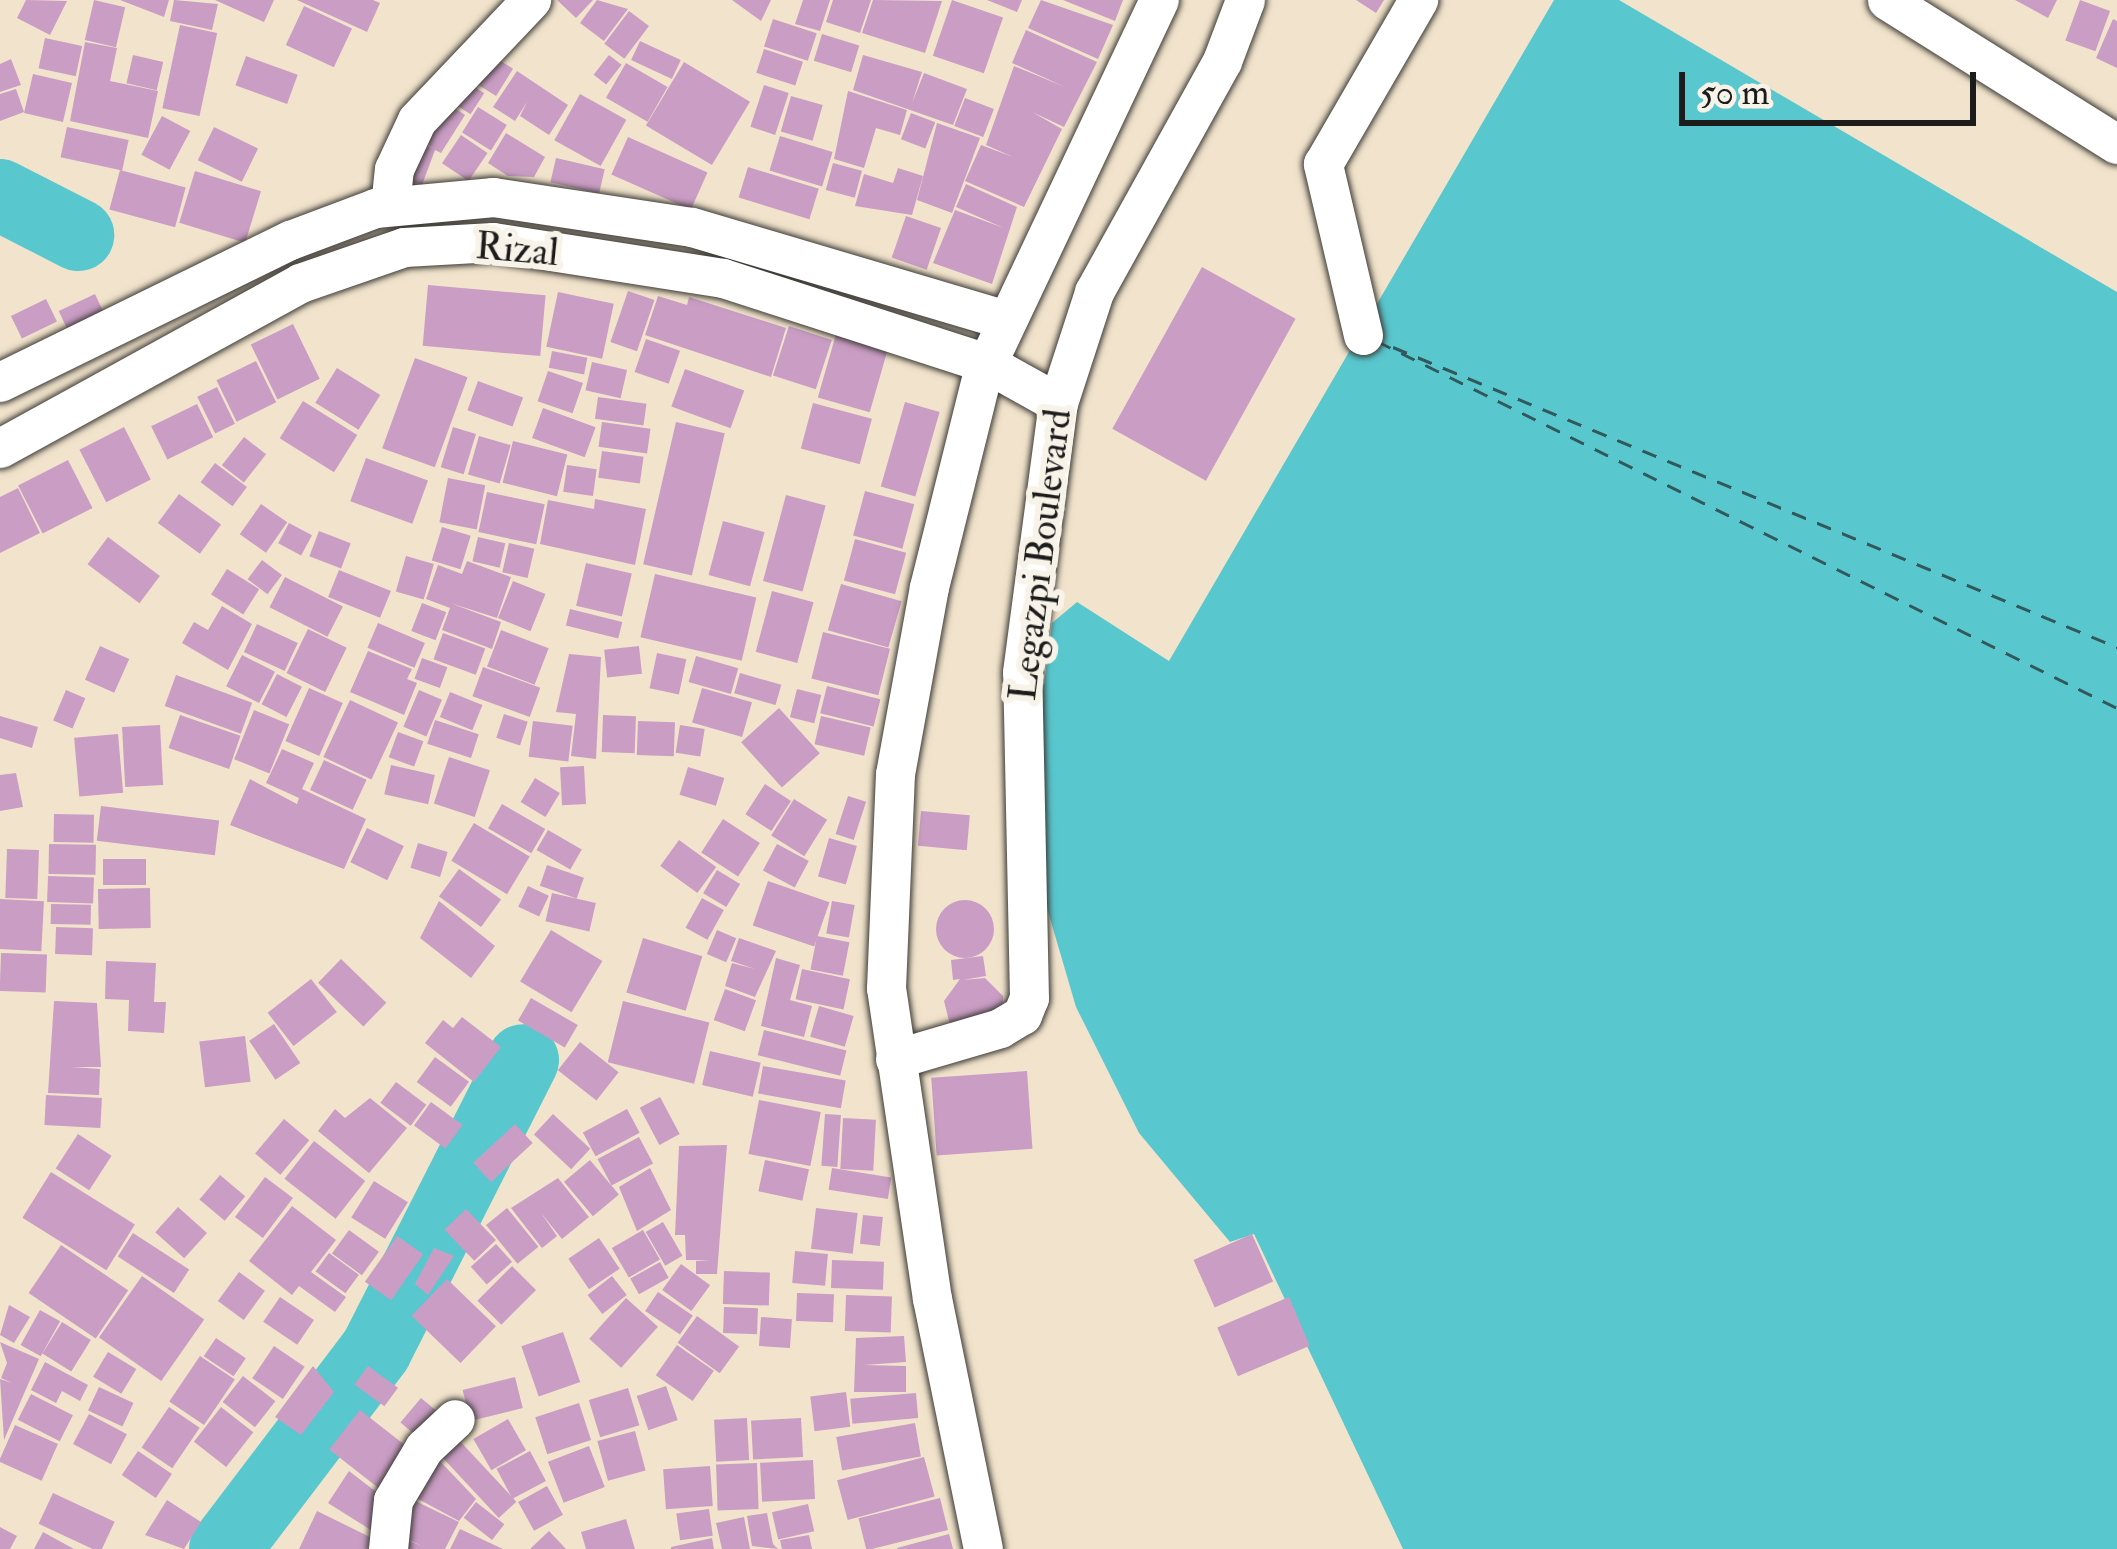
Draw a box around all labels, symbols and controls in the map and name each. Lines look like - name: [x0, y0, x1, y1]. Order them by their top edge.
- scale bar: [1685, 48, 1982, 122]
- text: 50 m: [1700, 70, 1769, 115]
- street label: Rizal: [474, 223, 560, 277]
- street label: Legazpi Boulevard: [1000, 406, 1082, 704]

